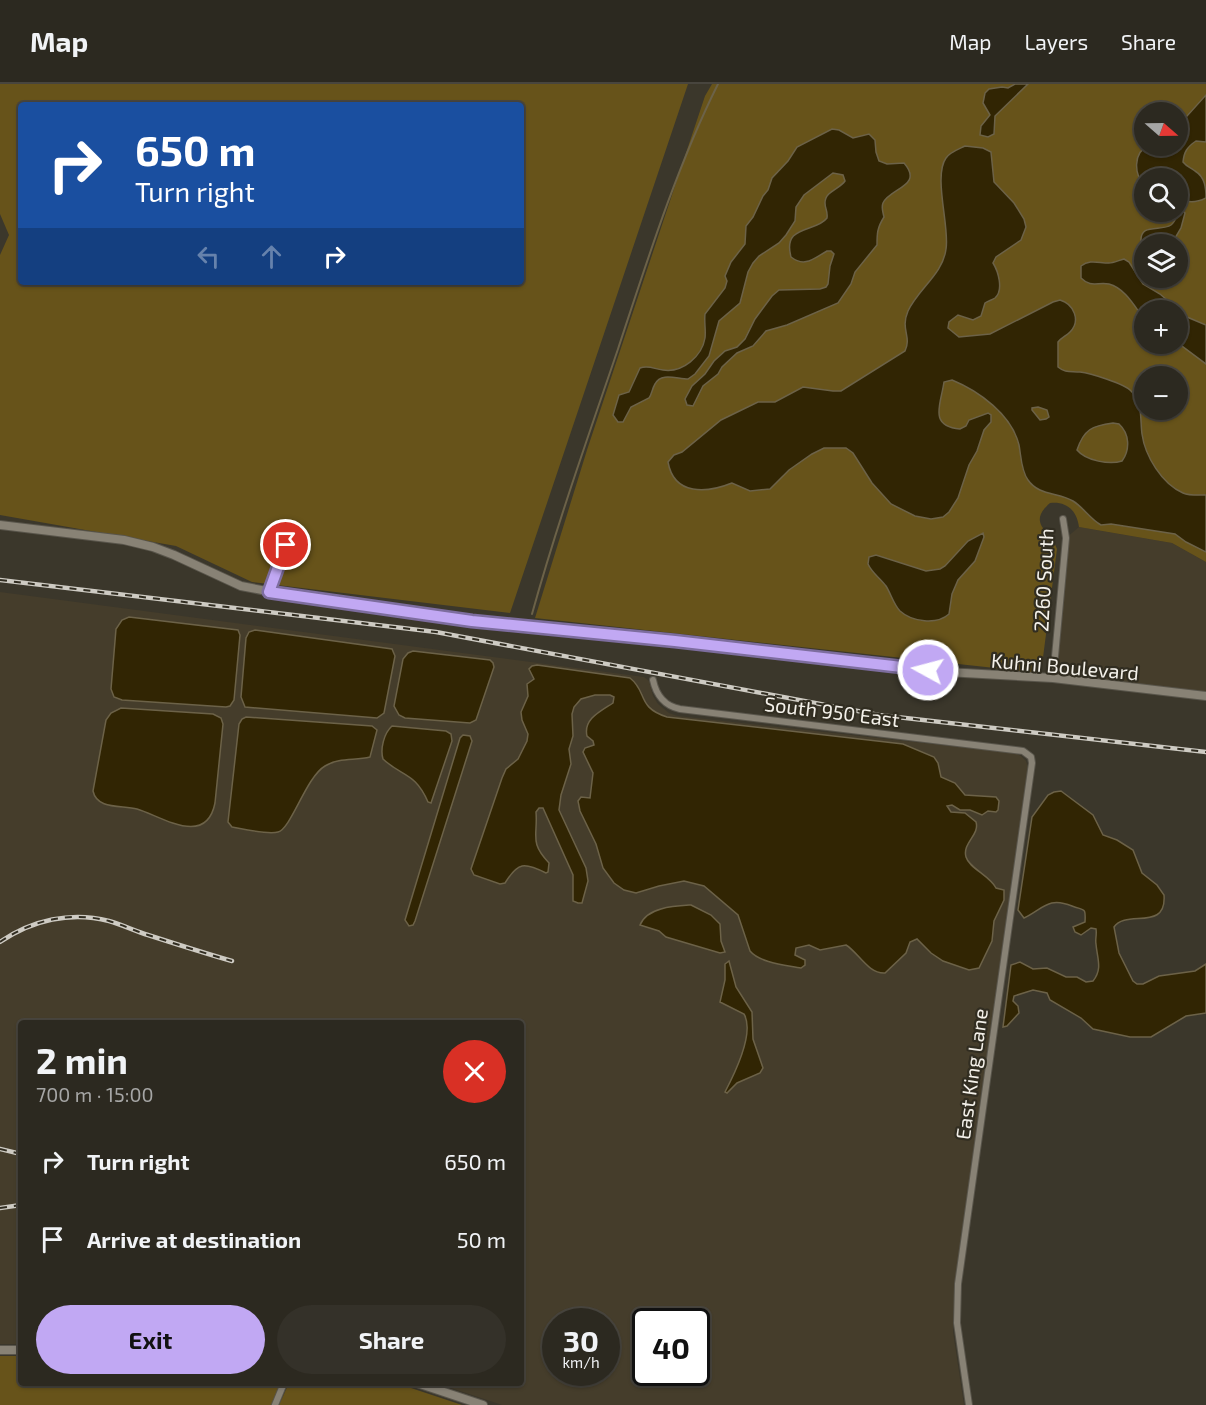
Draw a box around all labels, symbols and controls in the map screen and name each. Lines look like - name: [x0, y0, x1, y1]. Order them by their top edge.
- text: Map: [30, 24, 88, 58]
- text: Map: [949, 29, 991, 54]
- text: Layers: [1024, 29, 1088, 54]
- text: Share: [1121, 29, 1176, 54]
- north arrow: [1134, 102, 1188, 156]
- map controls: [1134, 102, 1188, 420]
- text: 650 m: [135, 124, 256, 174]
- icon: right: [36, 126, 114, 204]
- button: search: [1134, 168, 1188, 222]
- text: Turn right: [135, 175, 255, 207]
- button: layers: [1134, 234, 1188, 288]
- icon: left: [192, 240, 225, 273]
- icon: ahead: [255, 240, 288, 273]
- icon: right: [318, 240, 351, 273]
- button: +: [1134, 300, 1188, 354]
- button: −: [1134, 366, 1188, 420]
- pin: [260, 519, 311, 570]
- icon: arrive: [269, 528, 302, 561]
- street label: 2260 South: [1028, 528, 1058, 632]
- position arrow: [896, 638, 960, 702]
- street label: Kuhni Boulevard: [990, 648, 1140, 684]
- street label: South 950 East: [763, 691, 901, 731]
- street label: East King Lane: [950, 1007, 992, 1141]
- text: 2 min: [36, 1038, 128, 1081]
- button: close: [443, 1040, 506, 1103]
- text: 700 m · 15:00: [36, 1082, 154, 1106]
- icon: right: [36, 1145, 69, 1178]
- text: Turn right: [87, 1148, 189, 1174]
- text: 650 m: [444, 1148, 506, 1174]
- icon: arrive: [36, 1223, 69, 1256]
- text: Arrive at destination: [87, 1226, 301, 1252]
- text: 50 m: [457, 1226, 506, 1252]
- button: Exit: [36, 1305, 265, 1374]
- button: Share: [277, 1305, 506, 1374]
- speed limit sign: 40: [632, 1308, 710, 1386]
- text: 30: [563, 1322, 599, 1358]
- text: km/h: [562, 1353, 600, 1371]

